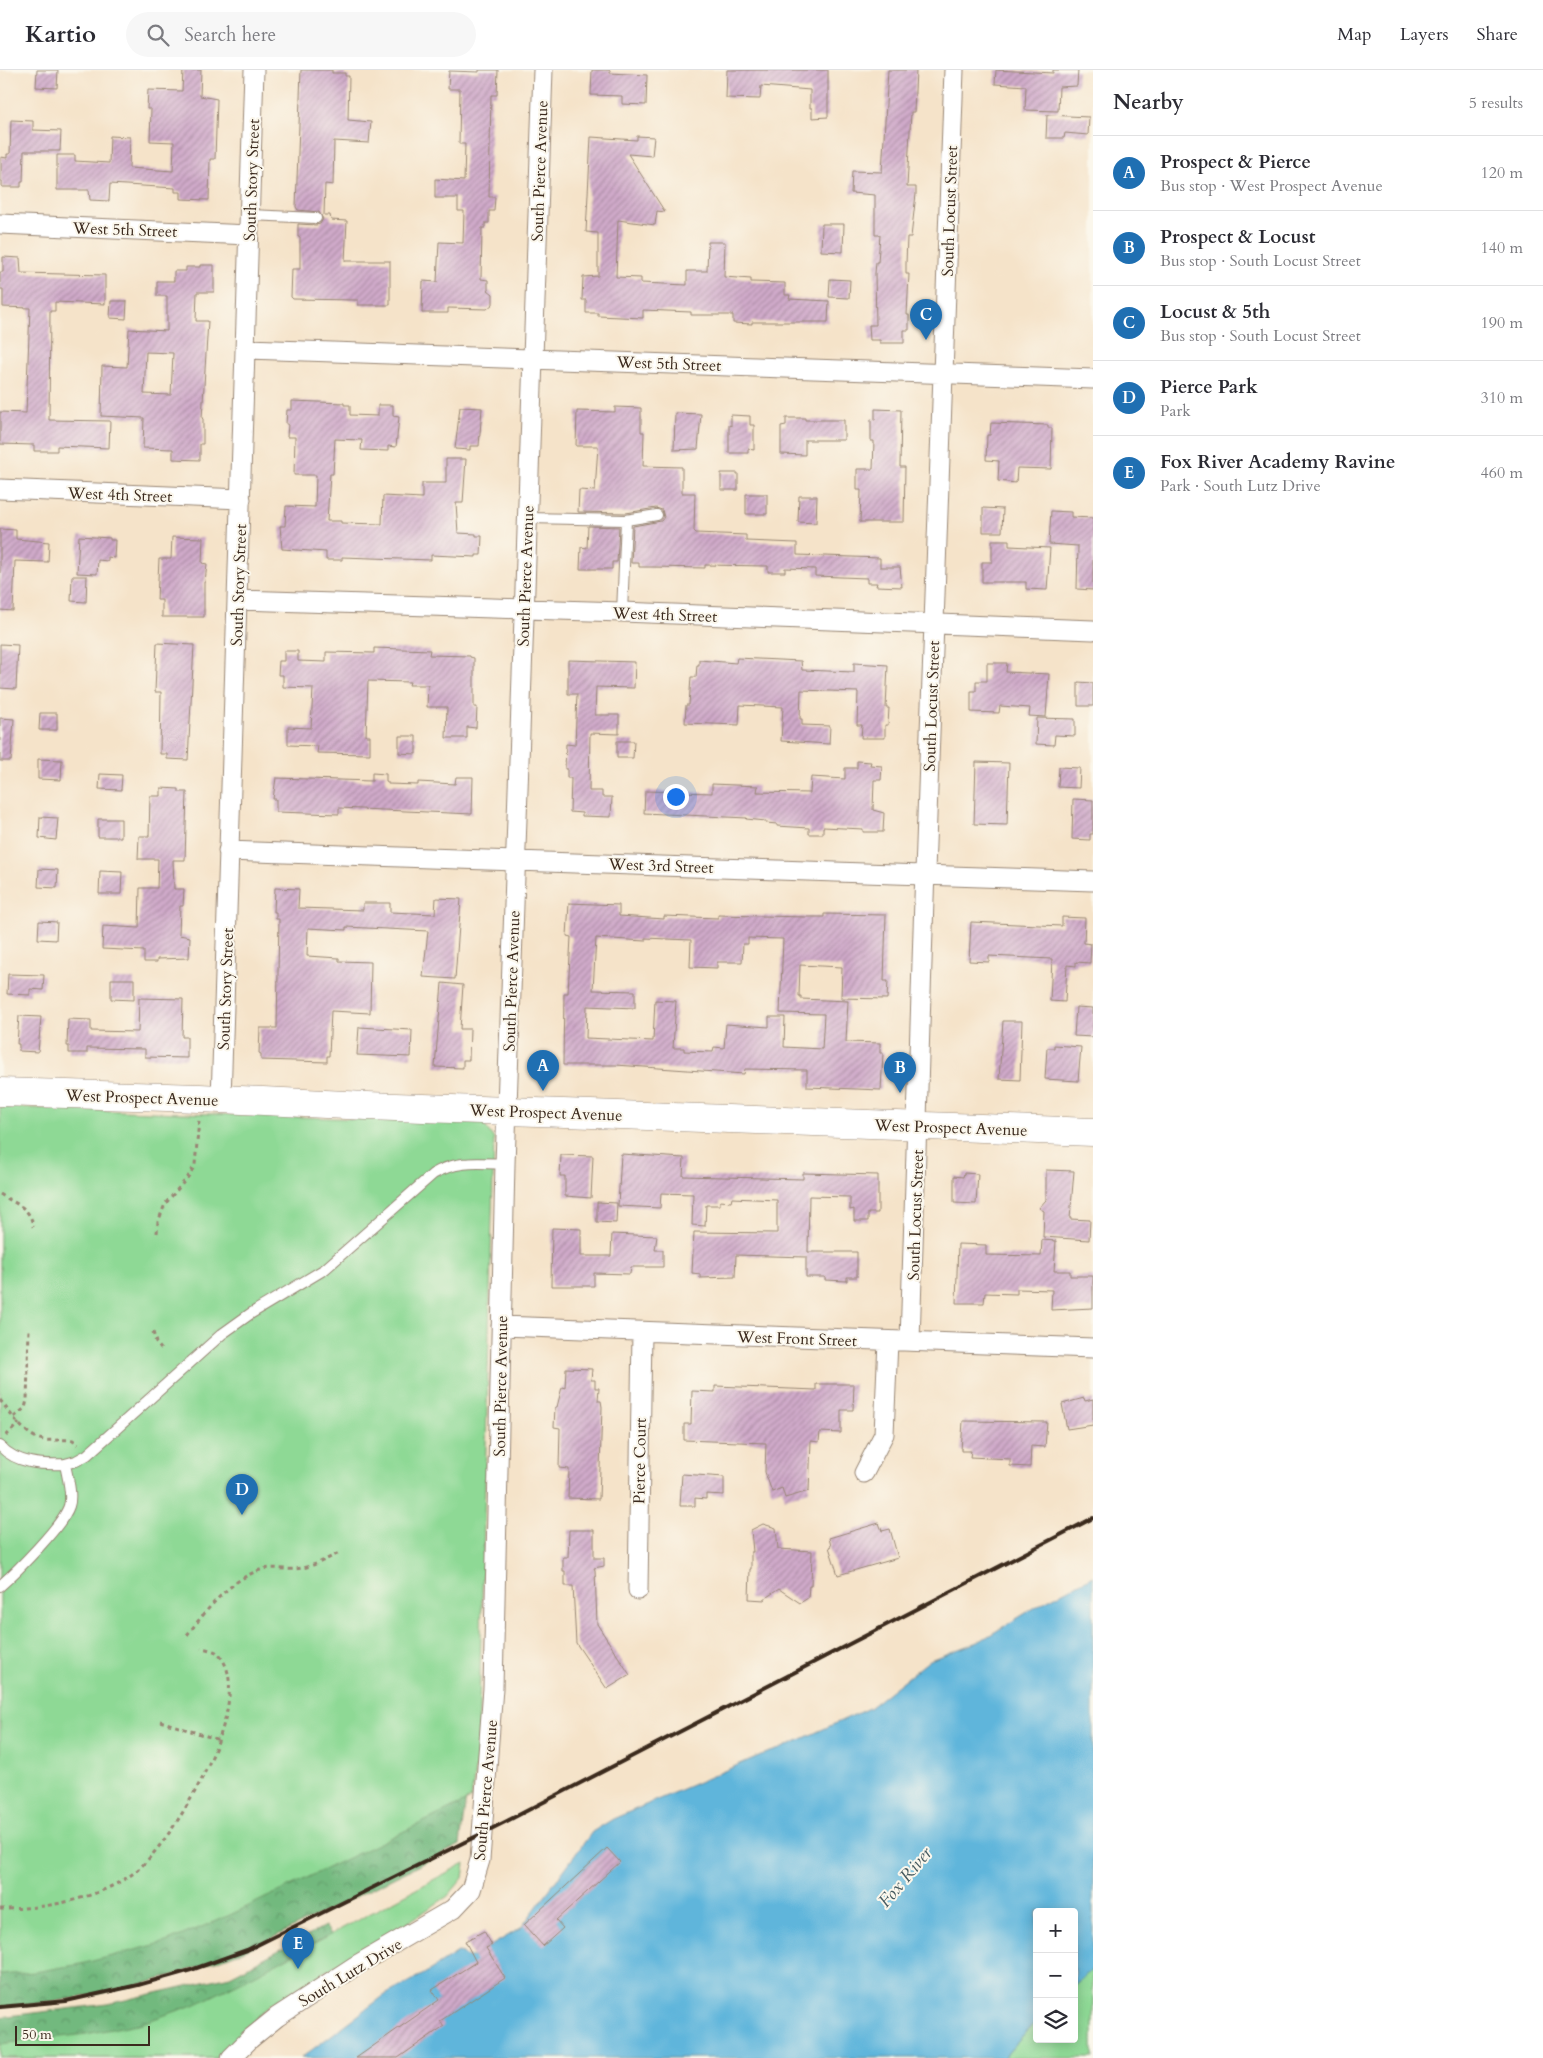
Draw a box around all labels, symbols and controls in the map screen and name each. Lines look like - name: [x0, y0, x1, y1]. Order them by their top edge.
- search box: [126, 12, 476, 57]
- text: Kartio: [25, 18, 96, 51]
- icon: search: [144, 21, 172, 49]
- text: Search here: [184, 22, 276, 48]
- text: Map: [1337, 22, 1372, 47]
- text: Layers: [1400, 22, 1449, 47]
- text: Share: [1477, 22, 1518, 47]
- text: Nearby: [1113, 88, 1184, 117]
- text: 5 results: [1469, 92, 1523, 114]
- street label: South Pierce Avenue: [527, 100, 553, 242]
- street label: South Story Street: [239, 119, 265, 242]
- street label: South Locust Street: [937, 145, 963, 277]
- text: Prospect & Pierce: [1160, 149, 1311, 175]
- text: A: [1123, 162, 1135, 184]
- text: 120 m: [1481, 162, 1523, 184]
- text: Bus stop · West Prospect Avenue: [1160, 175, 1383, 197]
- street label: West 5th Street: [71, 217, 178, 243]
- text: Prospect & Locust: [1160, 224, 1315, 250]
- text: B: [1123, 237, 1135, 259]
- text: 140 m: [1481, 237, 1523, 259]
- text: Bus stop · South Locust Street: [1160, 250, 1361, 272]
- pin: C: [910, 299, 942, 340]
- text: Locust & 5th: [1160, 299, 1270, 325]
- text: C: [1123, 312, 1135, 334]
- text: 190 m: [1481, 312, 1523, 334]
- text: Bus stop · South Locust Street: [1160, 325, 1361, 347]
- street label: West 5th Street: [615, 351, 722, 377]
- text: Pierce Park: [1160, 374, 1258, 400]
- text: D: [1122, 387, 1136, 409]
- text: 310 m: [1481, 387, 1523, 409]
- text: Park: [1160, 400, 1191, 422]
- text: Fox River Academy Ravine: [1160, 449, 1395, 475]
- text: E: [1124, 462, 1134, 484]
- text: 460 m: [1481, 462, 1523, 484]
- text: Park · South Lutz Drive: [1160, 475, 1321, 497]
- street label: West 4th Street: [66, 482, 173, 508]
- street label: South Pierce Avenue: [513, 505, 539, 647]
- street label: South Story Street: [226, 524, 252, 647]
- street label: West 4th Street: [611, 602, 718, 628]
- street label: South Locust Street: [919, 640, 945, 772]
- your location: [663, 784, 689, 810]
- street label: West 3rd Street: [607, 853, 714, 879]
- street label: South Pierce Avenue: [499, 910, 525, 1052]
- street label: South Story Street: [213, 928, 239, 1051]
- pin: A: [527, 1050, 559, 1091]
- pin: B: [884, 1052, 916, 1093]
- street label: West Prospect Avenue: [64, 1084, 219, 1112]
- street label: West Prospect Avenue: [468, 1099, 623, 1127]
- street label: West Prospect Avenue: [873, 1114, 1028, 1142]
- street label: South Locust Street: [903, 1149, 929, 1281]
- street label: South Pierce Avenue: [489, 1315, 513, 1457]
- street label: West Front Street: [736, 1326, 857, 1352]
- street label: Pierce Court: [628, 1418, 652, 1504]
- pin: D: [226, 1474, 258, 1515]
- street label: South Pierce Avenue: [469, 1719, 503, 1861]
- water label: Fox River: [873, 1841, 939, 1913]
- map controls: [1033, 1908, 1078, 2043]
- button: +: [1033, 1908, 1078, 1953]
- pin: E: [282, 1928, 314, 1969]
- street label: South Lutz Drive: [295, 1933, 406, 2012]
- button: −: [1033, 1953, 1078, 1998]
- button: layers: [1033, 1998, 1078, 2043]
- scale bar: [15, 2023, 150, 2046]
- text: 50 m: [22, 2025, 52, 2044]

